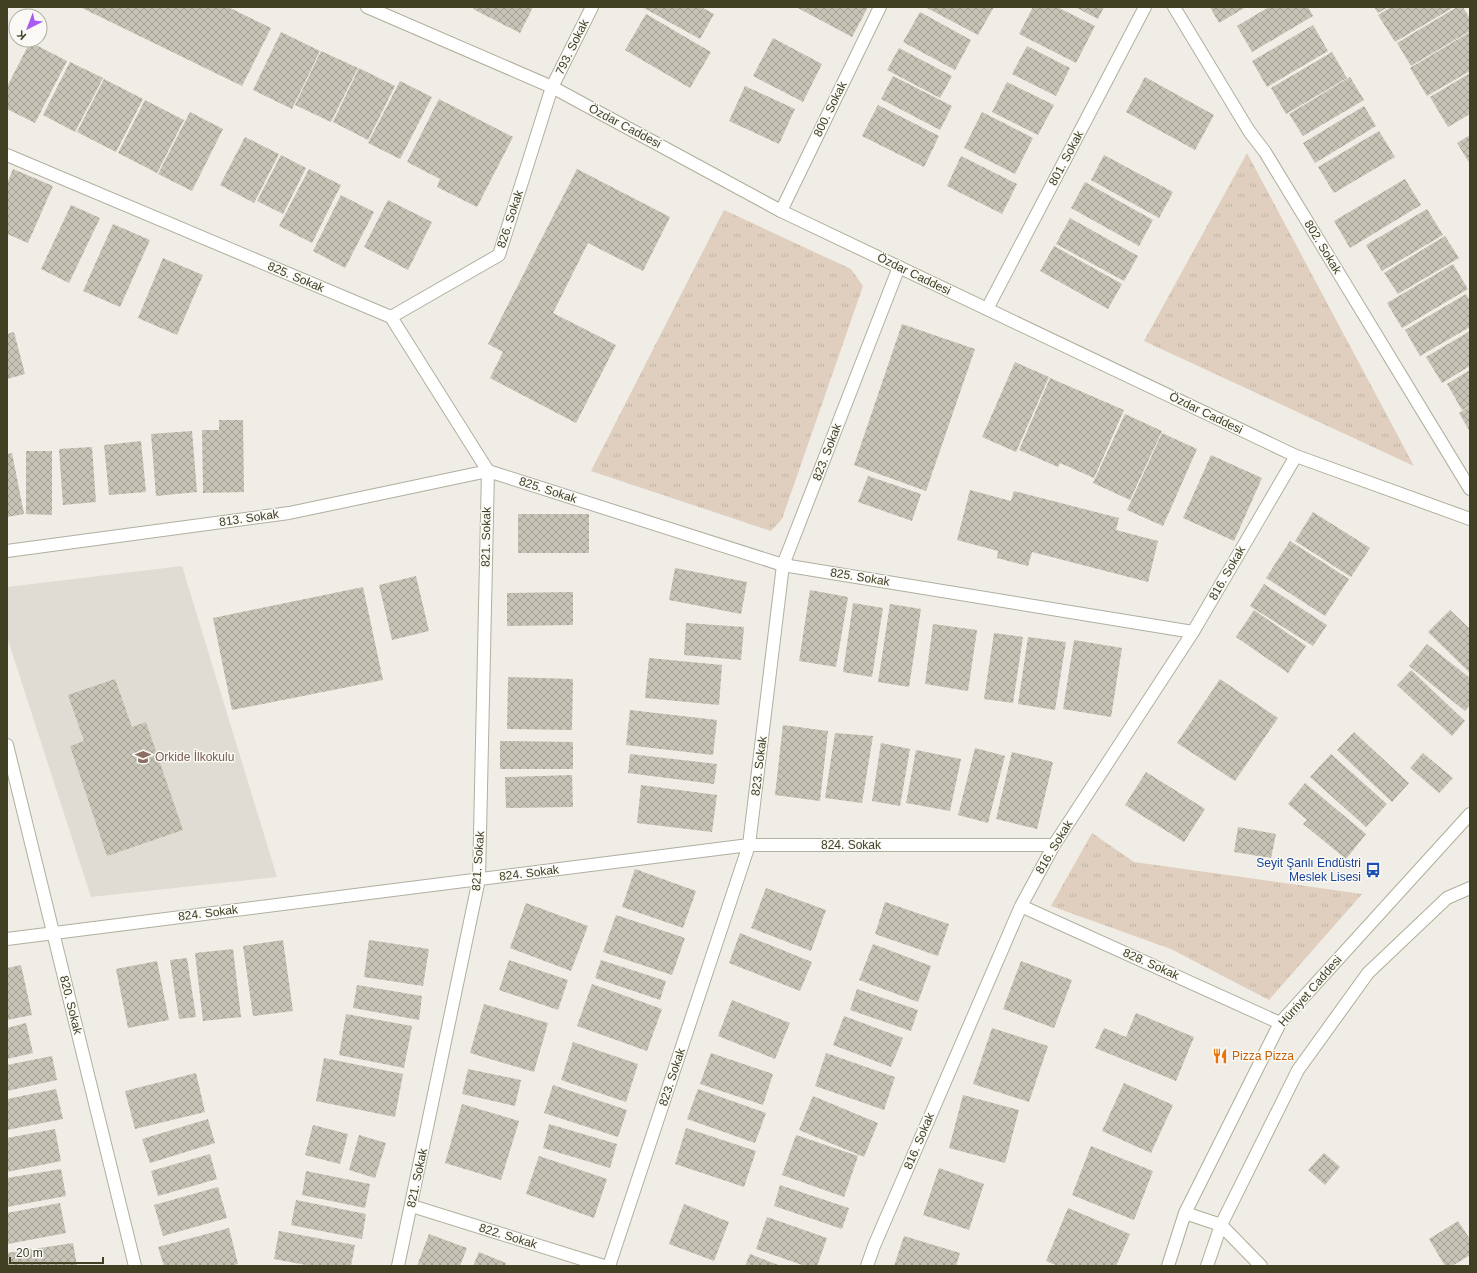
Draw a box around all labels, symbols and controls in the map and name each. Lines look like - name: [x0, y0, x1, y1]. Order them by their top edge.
- north arrow: [8, 8, 48, 48]
- street label: 793. Sokak: [553, 16, 592, 77]
- text: K: [14, 28, 28, 43]
- street label: 800. Sokak: [811, 78, 850, 139]
- street label: Özdar Caddesi: [586, 101, 664, 151]
- street label: 801. Sokak: [1046, 127, 1087, 188]
- street label: 826. Sokak: [494, 187, 526, 250]
- street label: 802. Sokak: [1302, 218, 1345, 277]
- street label: Özdar Caddesi: [875, 250, 953, 298]
- street label: 825. Sokak: [266, 259, 327, 296]
- street label: Özdar Caddesi: [1167, 389, 1245, 437]
- street label: 823. Sokak: [810, 421, 845, 483]
- street label: 825. Sokak: [517, 474, 580, 506]
- street label: 821. Sokak: [478, 506, 494, 567]
- street label: 813. Sokak: [218, 507, 281, 529]
- street label: 816. Sokak: [1206, 543, 1249, 603]
- street label: 825. Sokak: [829, 565, 892, 589]
- street label: 823. Sokak: [748, 734, 770, 797]
- school or university icon: Orkide İlkokulu: [134, 748, 152, 766]
- place label: Orkide İlkokulu: [155, 750, 234, 764]
- street label: 816. Sokak: [1033, 817, 1076, 876]
- street label: 821. Sokak: [469, 830, 487, 891]
- street label: 824. Sokak: [821, 838, 882, 852]
- place label: Seyit Şanlı Endüstri Meslek Lisesi: [1256, 856, 1361, 884]
- bus stop icon: Seyit Şanlı Endüstri Meslek Lisesi: [1364, 861, 1382, 879]
- street label: 824. Sokak: [498, 862, 561, 884]
- street label: 824. Sokak: [177, 902, 240, 924]
- street label: 828. Sokak: [1121, 945, 1182, 983]
- street label: Hürriyet Caddesi: [1275, 953, 1345, 1029]
- street label: 820. Sokak: [57, 974, 85, 1037]
- street label: 823. Sokak: [656, 1045, 688, 1108]
- restaurant icon: Pizza Pizza: [1211, 1047, 1229, 1065]
- place label: Pizza Pizza: [1232, 1049, 1294, 1063]
- street label: 816. Sokak: [901, 1110, 938, 1171]
- street label: 821. Sokak: [404, 1146, 430, 1209]
- street label: 822. Sokak: [477, 1221, 540, 1252]
- scale bar: [10, 1239, 103, 1265]
- text: 20 m: [16, 1246, 43, 1260]

